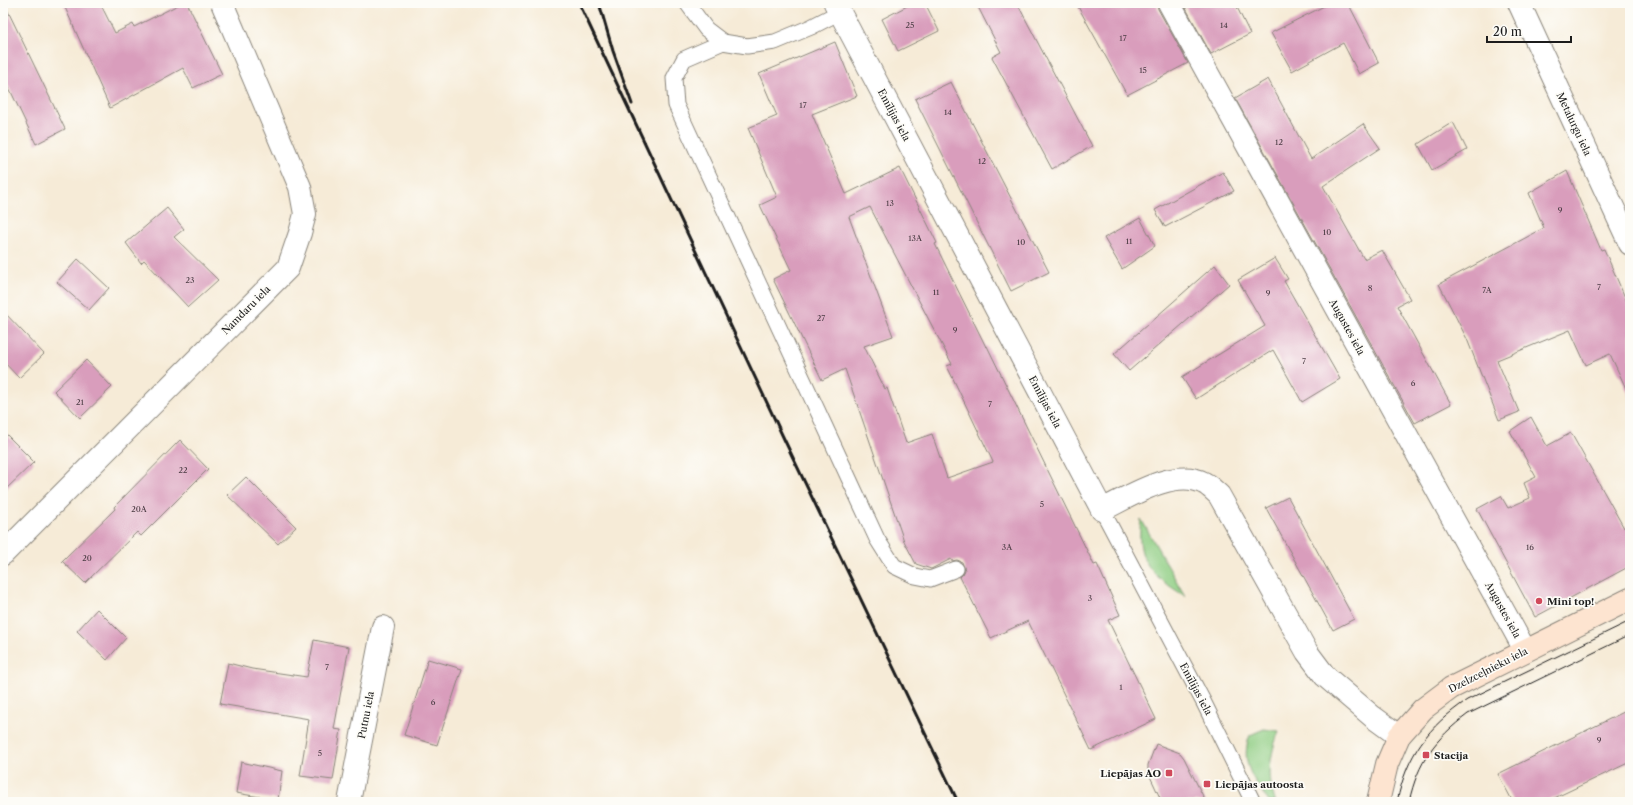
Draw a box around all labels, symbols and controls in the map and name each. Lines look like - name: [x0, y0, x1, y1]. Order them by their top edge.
- scale bar: [1487, 18, 1571, 44]
- house number: 25: [906, 20, 914, 30]
- house number: 14: [1220, 20, 1228, 30]
- text: 20 m: [1493, 24, 1522, 39]
- house number: 17: [1119, 33, 1127, 43]
- house number: 15: [1139, 65, 1147, 75]
- street label: Emīlijas iela: [875, 87, 914, 144]
- street label: Metalurgu iela: [1554, 90, 1595, 158]
- house number: 17: [799, 100, 807, 110]
- house number: 14: [944, 107, 952, 117]
- house number: 12: [1275, 137, 1283, 147]
- house number: 12: [978, 156, 986, 166]
- house number: 13: [886, 198, 894, 208]
- house number: 9: [1558, 205, 1563, 215]
- house number: 10: [1323, 227, 1331, 237]
- house number: 13A: [908, 233, 923, 243]
- house number: 11: [1126, 236, 1133, 246]
- house number: 10: [1017, 237, 1025, 247]
- house number: 23: [185, 275, 195, 285]
- street label: Namdaru iela: [219, 282, 274, 337]
- house number: 7: [1597, 282, 1601, 292]
- house number: 8: [1368, 283, 1373, 293]
- house number: 7A: [1482, 285, 1493, 295]
- house number: 11: [933, 287, 940, 297]
- house number: 9: [1266, 288, 1271, 298]
- street label: Augustes iela: [1326, 296, 1368, 358]
- house number: 27: [817, 313, 825, 323]
- house number: 9: [953, 325, 958, 335]
- house number: 7: [1302, 356, 1306, 366]
- street label: Emīlijas iela: [1026, 374, 1065, 431]
- house number: 6: [1411, 378, 1416, 388]
- house number: 21: [76, 397, 85, 407]
- house number: 7: [988, 399, 992, 409]
- house number: 22: [178, 465, 188, 475]
- house number: 5: [1040, 499, 1044, 509]
- house number: 20A: [131, 504, 148, 514]
- house number: 3A: [1002, 542, 1013, 552]
- house number: 16: [1526, 542, 1534, 552]
- house number: 20: [82, 553, 92, 563]
- street label: Augustes iela: [1482, 579, 1524, 641]
- house number: 3: [1088, 593, 1092, 603]
- place label: Mini top!: [1547, 595, 1594, 608]
- marker: Mini top!: [1534, 596, 1544, 606]
- street label: Dzelzceļnieku iela: [1446, 644, 1530, 696]
- street label: Emīlijas iela: [1177, 661, 1216, 718]
- house number: 7: [325, 662, 329, 672]
- house number: 1: [1119, 682, 1123, 692]
- street label: Putnu iela: [355, 689, 377, 740]
- house number: 6: [431, 697, 436, 707]
- house number: 9: [1597, 735, 1602, 745]
- house number: 5: [318, 748, 322, 758]
- place label: Stacija: [1434, 749, 1469, 762]
- marker: Stacija: [1421, 750, 1431, 760]
- place label: Liepājas AO: [1100, 767, 1161, 780]
- marker: Liepājas AO: [1164, 768, 1174, 778]
- place label: Liepājas autoosta: [1215, 778, 1304, 791]
- marker: Liepājas autoosta: [1202, 779, 1212, 789]

